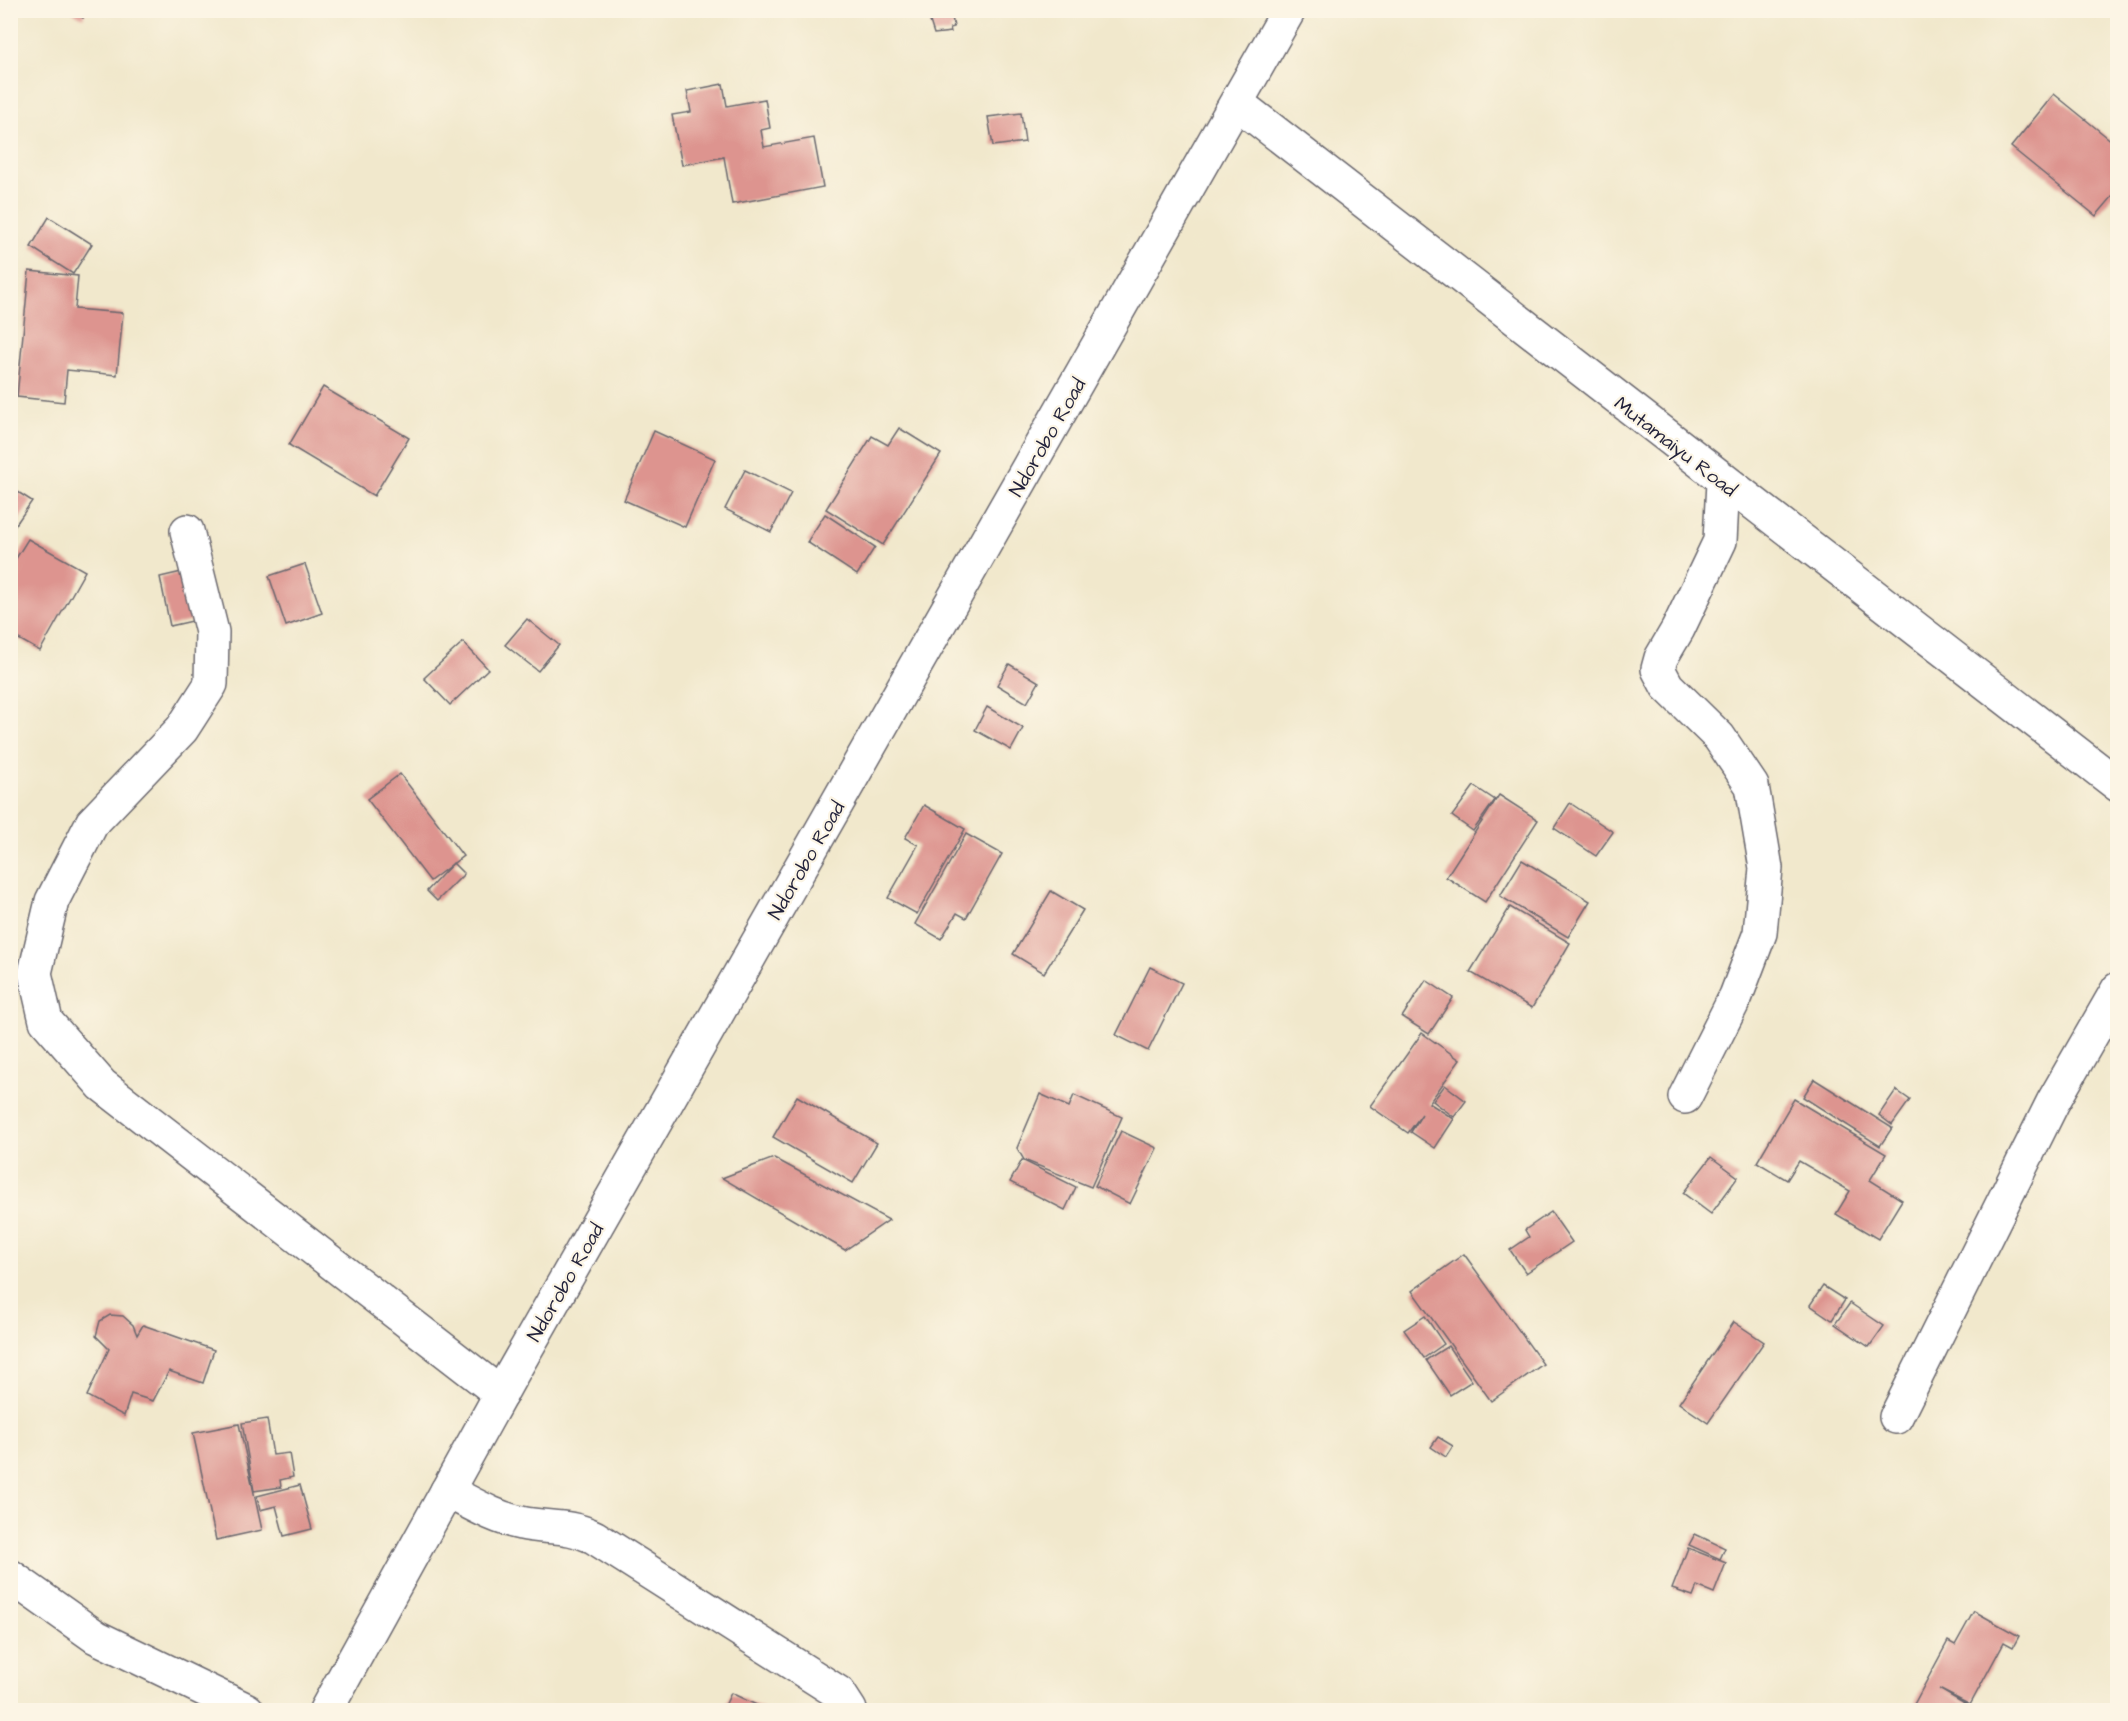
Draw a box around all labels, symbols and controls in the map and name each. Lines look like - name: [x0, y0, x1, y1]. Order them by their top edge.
- street label: Ndorobo Road: [1003, 373, 1093, 502]
- street label: Mutamaiyu Road: [1608, 390, 1743, 504]
- street label: Ndorobo Road: [762, 796, 852, 925]
- street label: Ndorobo Road: [521, 1218, 611, 1347]

